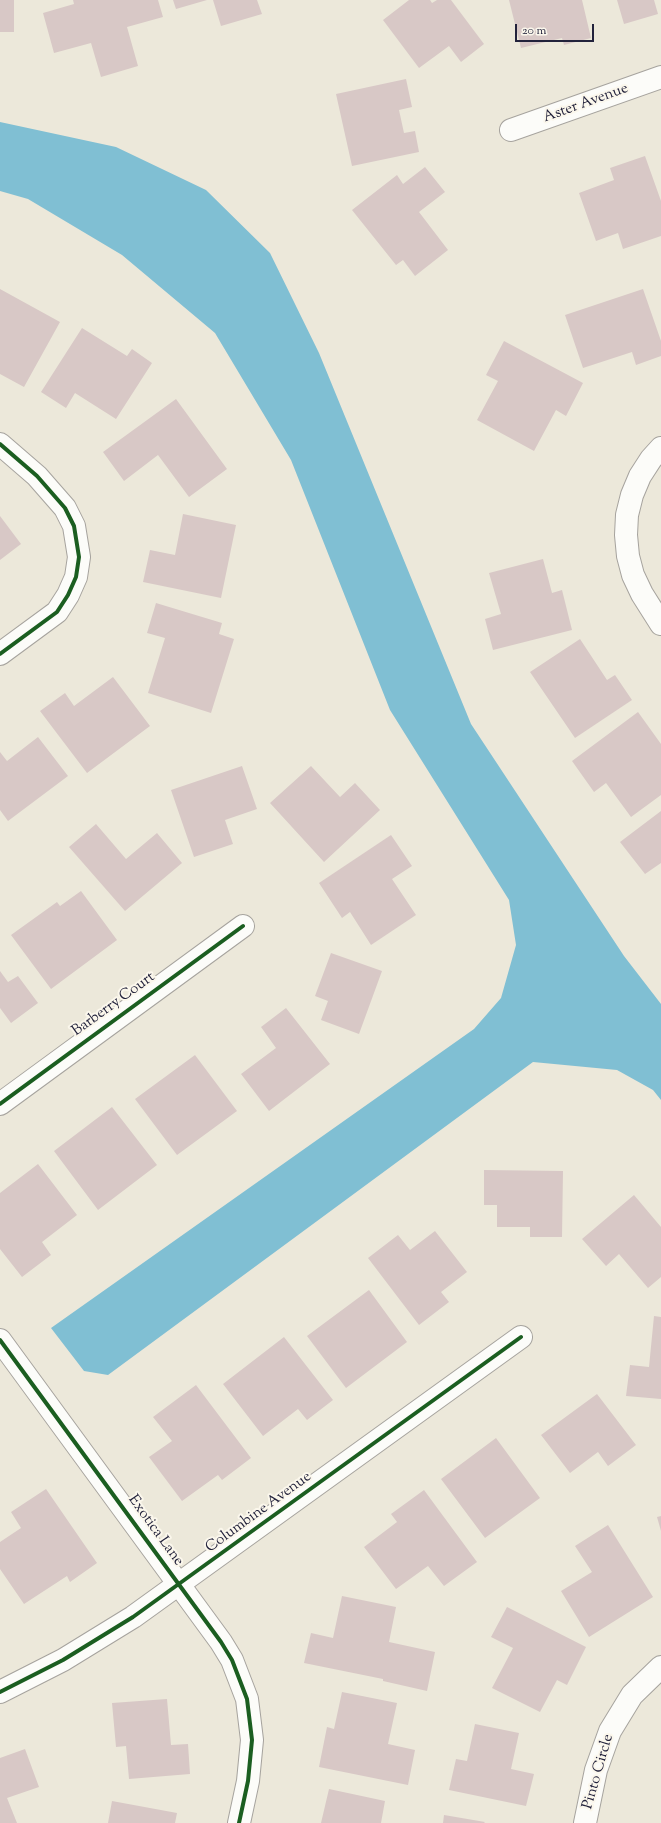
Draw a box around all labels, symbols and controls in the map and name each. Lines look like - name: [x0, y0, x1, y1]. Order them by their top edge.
- scale bar: [517, 16, 596, 42]
- text: 20 m: [522, 22, 546, 40]
- street label: Aster Avenue: [541, 80, 631, 128]
- street label: Barberry Court: [69, 969, 159, 1041]
- street label: Columbine Avenue: [203, 1469, 315, 1557]
- street label: Exotica Lane: [123, 1492, 187, 1570]
- street label: Pinto Circle: [580, 1732, 618, 1812]

